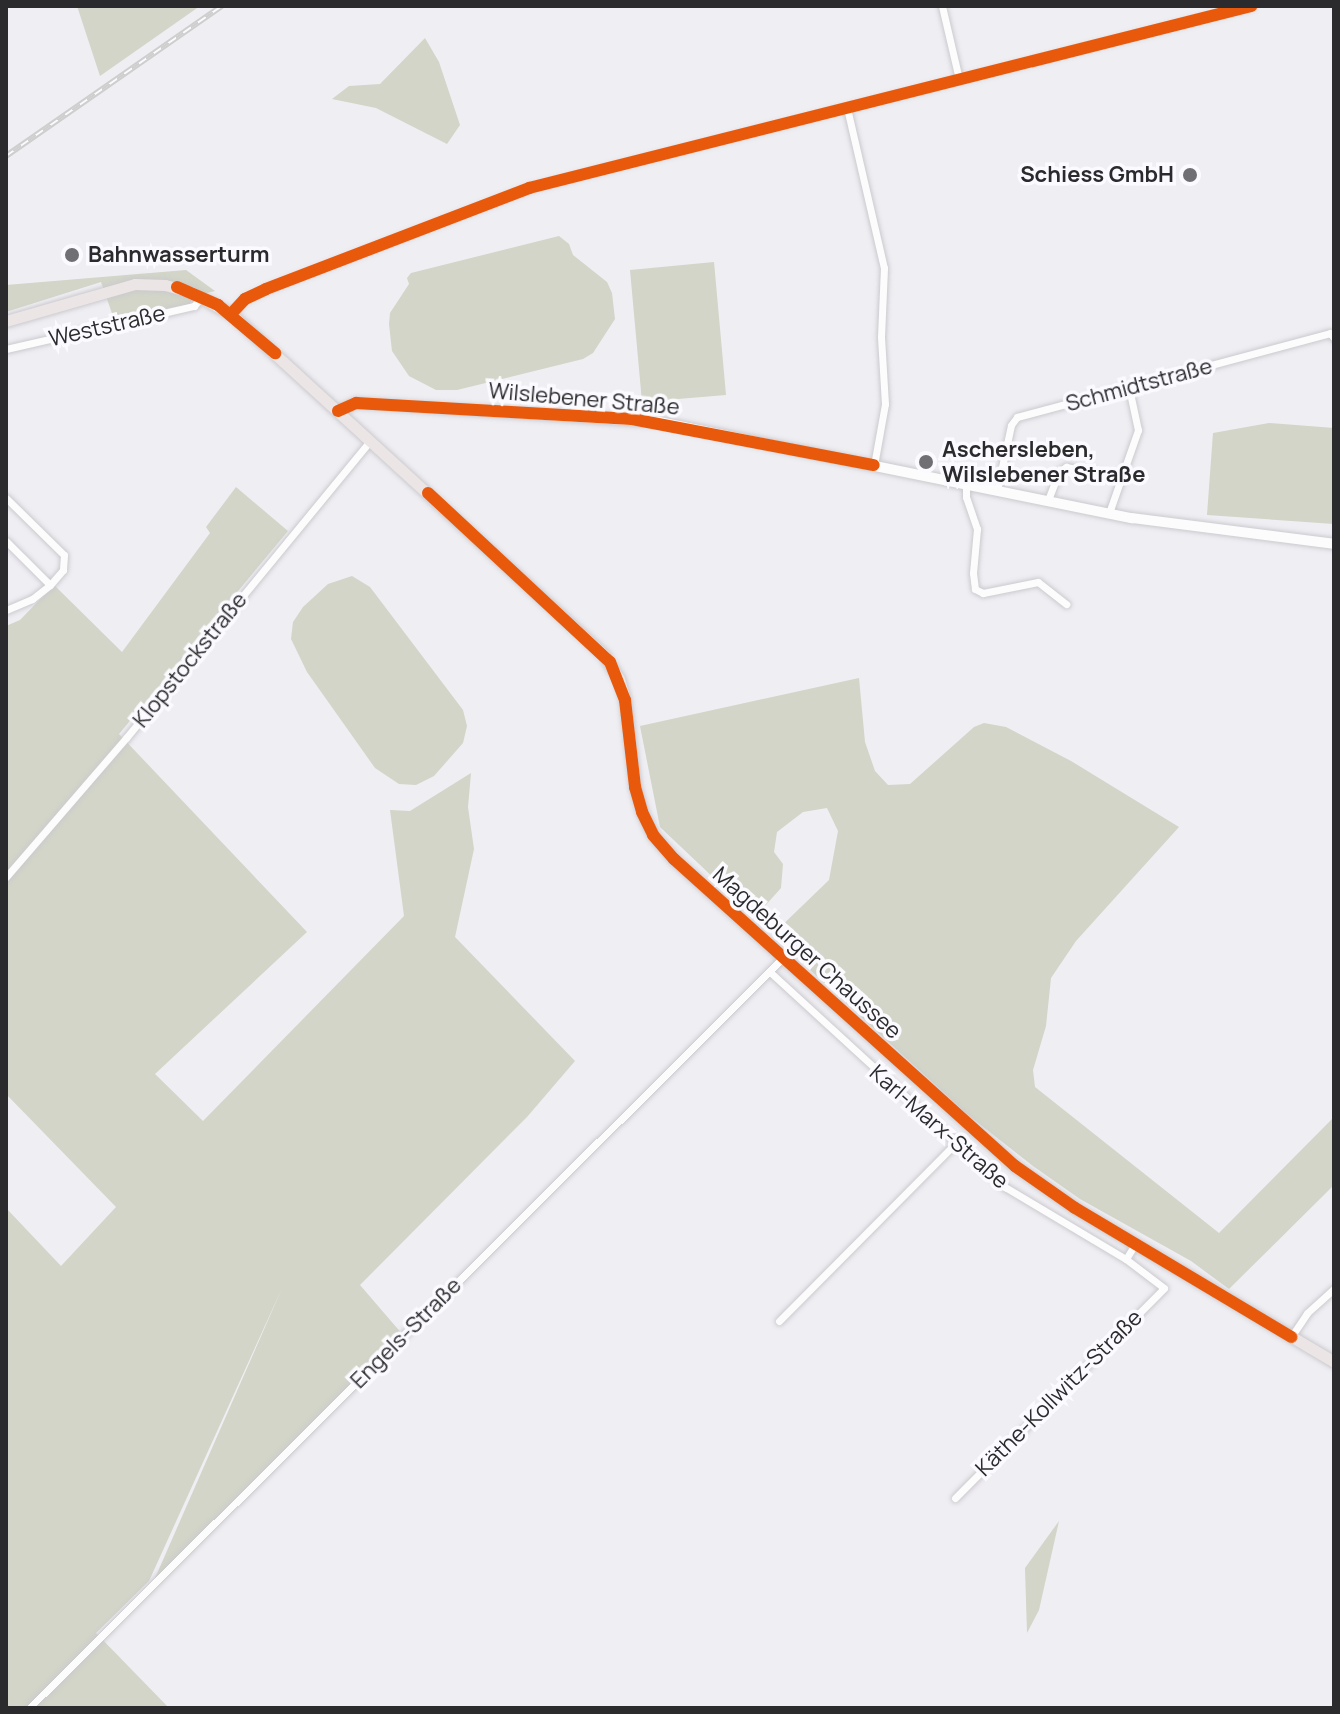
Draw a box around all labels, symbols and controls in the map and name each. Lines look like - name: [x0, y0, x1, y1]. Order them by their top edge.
- place label: Schiess GmbH: [1020, 162, 1174, 188]
- marker: Schiess GmbH: [1181, 166, 1199, 184]
- place label: Bahnwasserturm: [88, 242, 269, 268]
- marker: Bahnwasserturm: [63, 246, 81, 264]
- street label: Weststraße: [46, 300, 168, 352]
- street label: Schmidtstraße: [1063, 353, 1215, 417]
- street label: Wilslebener Straße: [487, 377, 681, 421]
- place label: Aschersleben, Wilslebener Straße: [942, 436, 1146, 488]
- marker: Aschersleben, Wilslebener Straße: [917, 453, 935, 471]
- street label: Klopstockstraße: [128, 587, 252, 733]
- street label: Magdeburger Chaussee: [707, 861, 907, 1045]
- street label: Karl-Marx-Straße: [864, 1060, 1014, 1194]
- street label: Engels-Straße: [345, 1272, 467, 1394]
- street label: Käthe-Kollwitz-Straße: [970, 1304, 1148, 1482]

